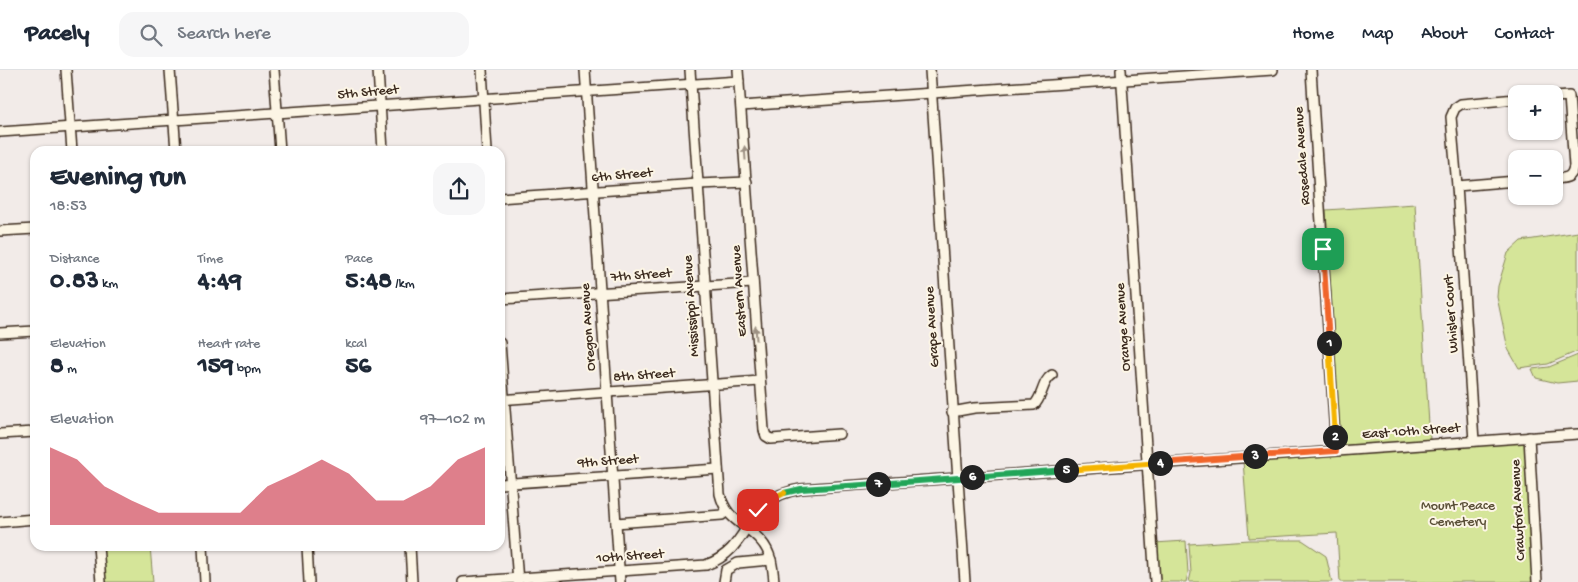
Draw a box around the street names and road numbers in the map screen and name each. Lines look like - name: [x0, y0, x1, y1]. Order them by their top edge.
- street label: 5th Street: [337, 82, 401, 104]
- street label: Rosedale Avenue: [1291, 105, 1315, 206]
- street label: 6th Street: [591, 165, 654, 187]
- street label: Eastern Avenue: [728, 244, 752, 337]
- street label: Mississippi Avenue: [680, 254, 704, 357]
- street label: 7th Street: [609, 265, 673, 287]
- street label: Whisler Court: [1441, 273, 1463, 354]
- street label: Oregon Avenue: [577, 282, 601, 371]
- street label: Orange Avenue: [1112, 282, 1136, 372]
- street label: Grape Avenue: [922, 285, 944, 368]
- street label: 8th Street: [613, 365, 677, 387]
- street label: East 10th Street: [1361, 420, 1462, 444]
- street label: 9th Street: [576, 451, 640, 473]
- street label: Crawford Avenue: [1508, 458, 1530, 561]
- street label: 10th Street: [595, 546, 666, 568]

